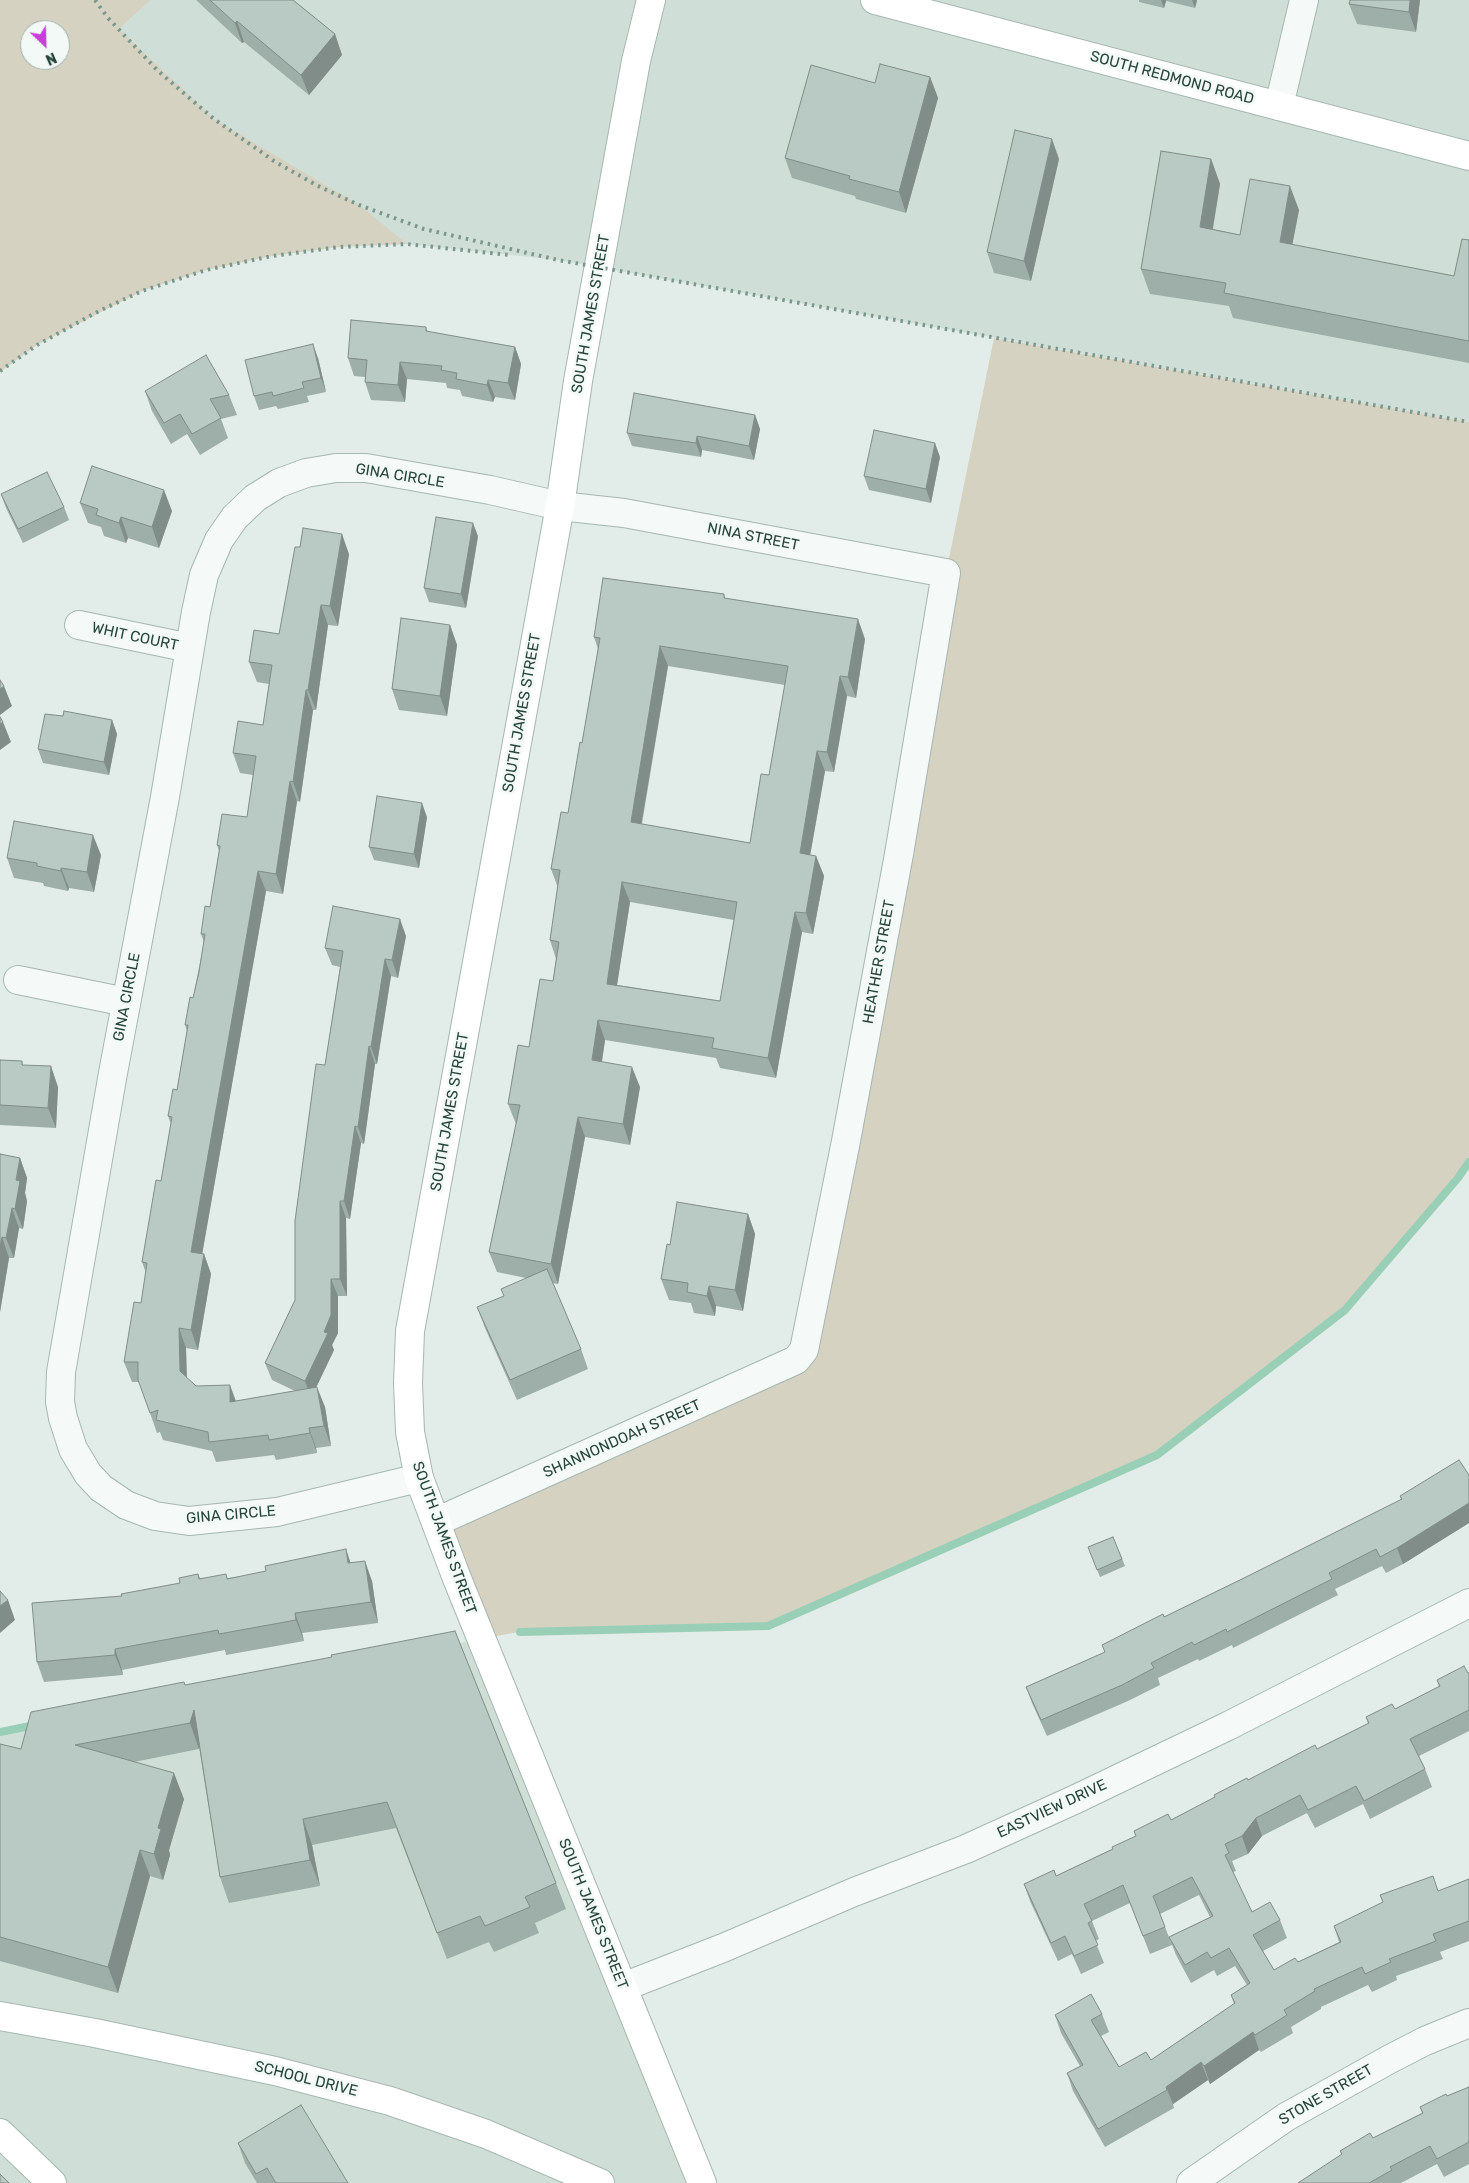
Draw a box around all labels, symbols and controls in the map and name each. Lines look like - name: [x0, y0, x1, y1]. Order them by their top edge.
- north arrow: [20, 20, 70, 70]
- street label: SOUTH REDMOND ROAD: [1088, 47, 1256, 109]
- text: N: [43, 48, 59, 68]
- street label: SOUTH JAMES STREET: [568, 233, 614, 395]
- street label: GINA CIRCLE: [354, 460, 446, 492]
- street label: NINA STREET: [706, 519, 800, 555]
- street label: WHIT COURT: [90, 619, 180, 655]
- street label: SOUTH JAMES STREET: [499, 632, 545, 794]
- street label: HEATHER STREET: [859, 899, 899, 1025]
- street label: GINA CIRCLE: [110, 951, 144, 1043]
- street label: SOUTH JAMES STREET: [427, 1031, 473, 1193]
- street label: SHANNONDOAH STREET: [540, 1396, 704, 1482]
- street label: SOUTH JAMES STREET: [408, 1459, 480, 1617]
- street label: GINA CIRCLE: [185, 1502, 277, 1528]
- street label: EASTVIEW DRIVE: [994, 1776, 1110, 1842]
- street label: SOUTH JAMES STREET: [554, 1836, 632, 1992]
- street label: SCHOOL DRIVE: [253, 2057, 359, 2101]
- street label: STONE STREET: [1276, 2061, 1376, 2129]

